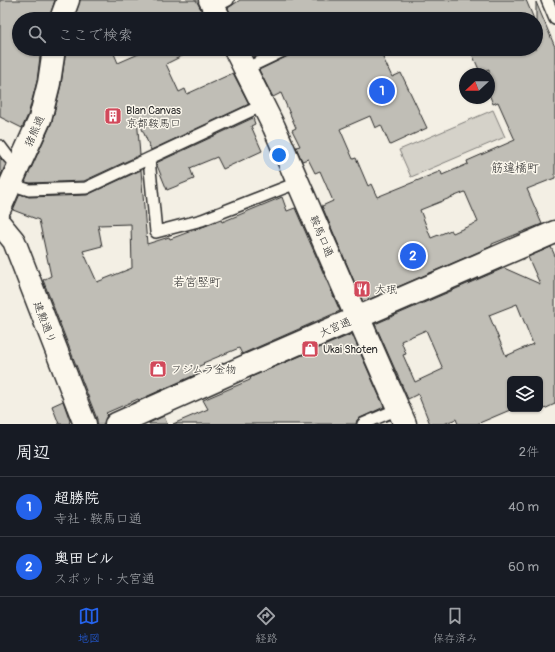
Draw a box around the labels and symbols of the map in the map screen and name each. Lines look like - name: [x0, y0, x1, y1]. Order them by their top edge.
- north arrow: [459, 68, 495, 104]
- pin: 1: [369, 76, 395, 106]
- place label: Blan Canvas 京都鞍馬口: [126, 104, 181, 130]
- building icon: Blan Canvas 京都鞍馬口: [103, 106, 123, 126]
- street label: 猪熊通: [22, 113, 47, 149]
- your location: [269, 145, 289, 165]
- district label: 筋違橋町: [491, 161, 539, 176]
- street label: 鞍馬口通: [307, 213, 336, 259]
- pin: 2: [400, 241, 426, 271]
- district label: 若宮竪町: [173, 275, 221, 290]
- restaurant icon: 大珉: [352, 279, 372, 299]
- place label: 大珉: [375, 283, 397, 296]
- street label: 建勲通り: [31, 299, 58, 345]
- street label: 大宮通: [317, 315, 353, 340]
- shop icon: Ukai Shoten: [300, 339, 320, 359]
- place label: Ukai Shoten: [323, 343, 378, 356]
- shop icon: フジムラ金物: [148, 359, 168, 379]
- place label: フジムラ金物: [171, 363, 236, 376]

